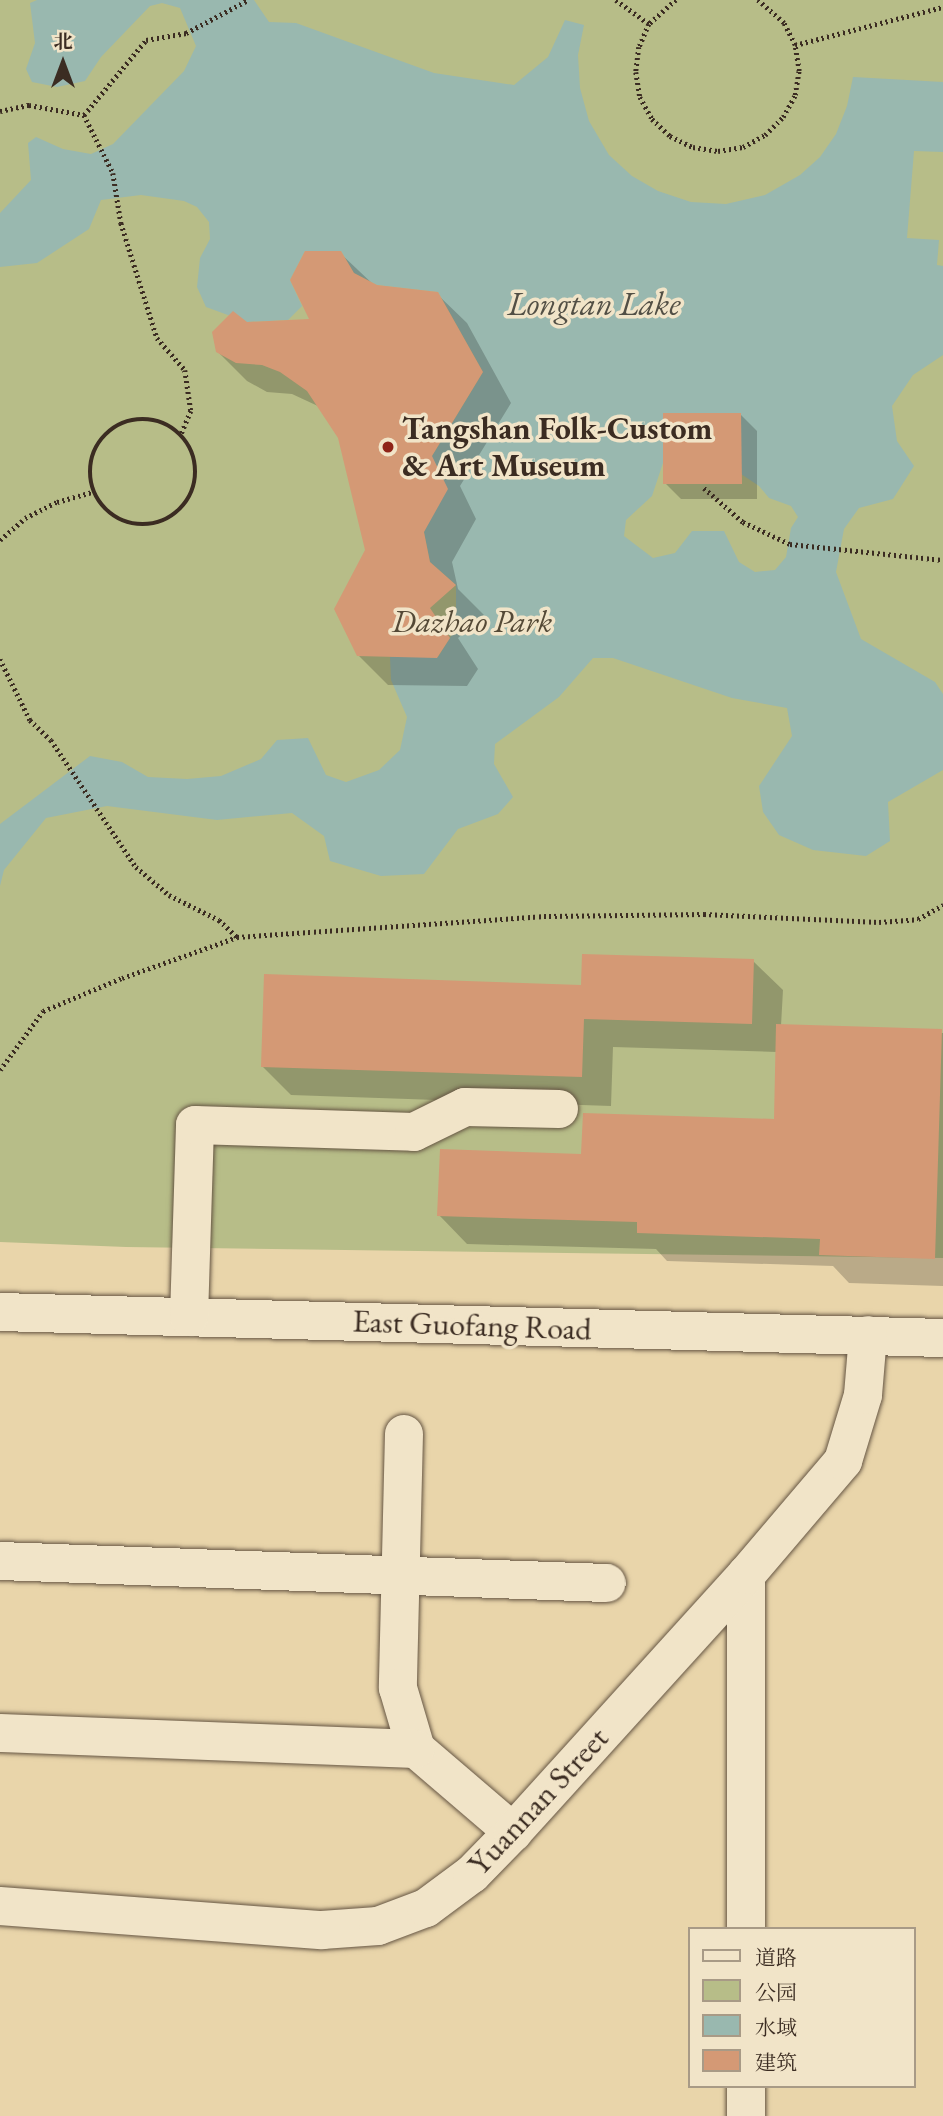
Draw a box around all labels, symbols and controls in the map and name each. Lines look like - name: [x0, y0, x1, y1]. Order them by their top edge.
- north arrow: [28, 28, 98, 98]
- text: 北: [53, 29, 73, 54]
- water label: Longtan Lake: [507, 284, 681, 324]
- place label: Tangshan Folk-Custom & Art Museum: [402, 410, 712, 485]
- marker: Tangshan Folk-Custom & Art Museum: [380, 439, 396, 455]
- park label: Dazhao Park: [392, 602, 552, 640]
- street label: East Guofang Road: [352, 1302, 592, 1348]
- street label: Yuannan Street: [460, 1719, 616, 1883]
- legend: [688, 1927, 915, 2088]
- text: 道路: [755, 1944, 797, 1971]
- text: 公园: [755, 1979, 797, 2006]
- text: 水域: [755, 2014, 797, 2041]
- text: 建筑: [755, 2049, 797, 2076]

